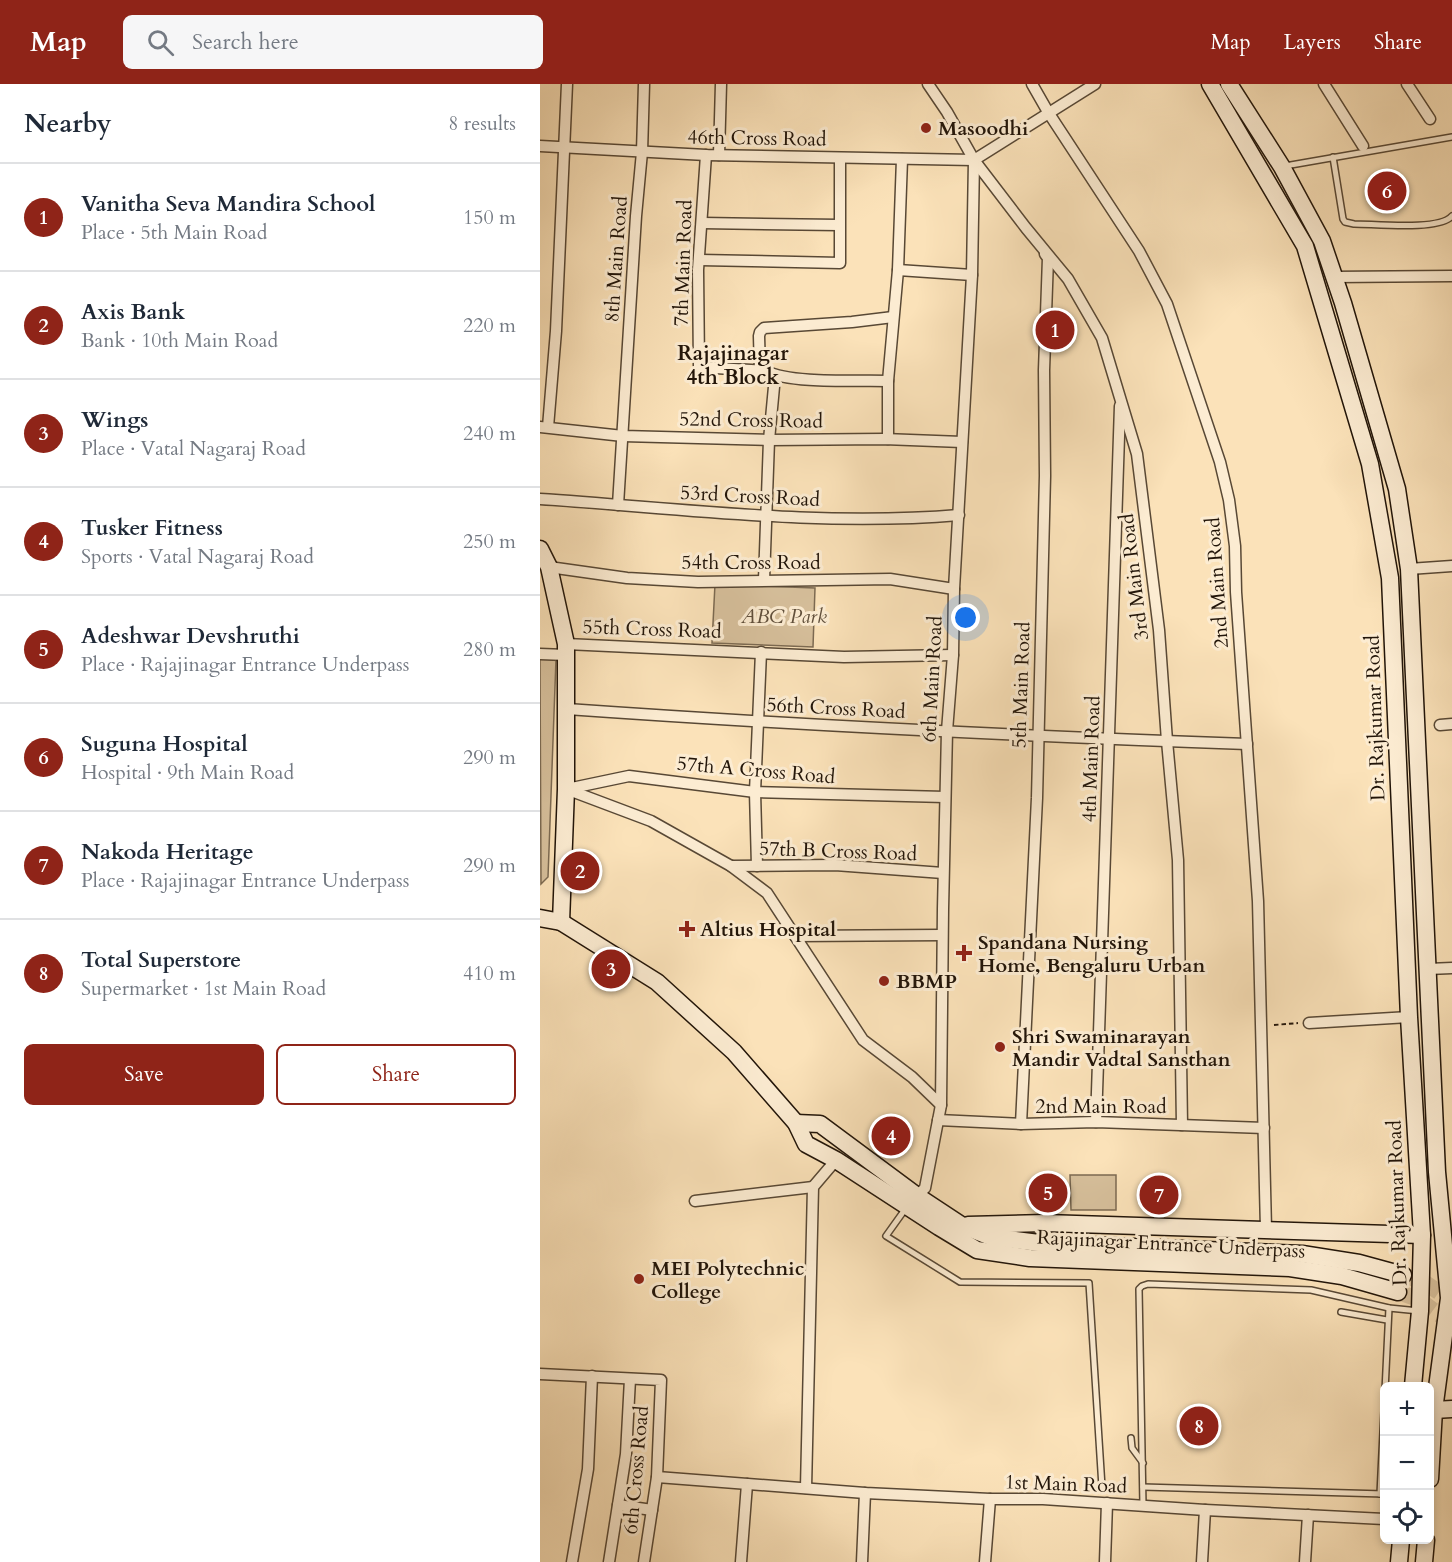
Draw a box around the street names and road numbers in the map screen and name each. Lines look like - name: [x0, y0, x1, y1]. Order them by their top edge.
- street label: 46th Cross Road: [687, 123, 827, 153]
- street label: 8th Main Road: [598, 195, 634, 323]
- street label: 7th Main Road: [667, 199, 699, 327]
- street label: 52nd Cross Road: [679, 405, 824, 435]
- street label: 53rd Cross Road: [679, 479, 821, 513]
- street label: 3rd Main Road: [1113, 512, 1155, 642]
- street label: 2nd Main Road: [1199, 516, 1235, 650]
- street label: 54th Cross Road: [681, 549, 821, 576]
- street label: 55th Cross Road: [582, 613, 722, 645]
- street label: 6th Main Road: [915, 615, 949, 743]
- street label: 5th Main Road: [1005, 621, 1037, 749]
- street label: Dr. Rajkumar Road: [1359, 634, 1391, 801]
- street label: 56th Cross Road: [766, 691, 907, 725]
- street label: 4th Main Road: [1075, 695, 1107, 823]
- street label: 57th A Cross Road: [676, 750, 837, 790]
- street label: 57th B Cross Road: [758, 835, 918, 867]
- street label: 2nd Main Road: [1035, 1093, 1167, 1120]
- street label: Dr. Rajkumar Road: [1381, 1119, 1413, 1286]
- street label: Rajajinagar Entrance Underpass: [1036, 1223, 1306, 1265]
- street label: 6th Cross Road: [617, 1404, 655, 1535]
- street label: 1st Main Road: [1004, 1468, 1128, 1500]

